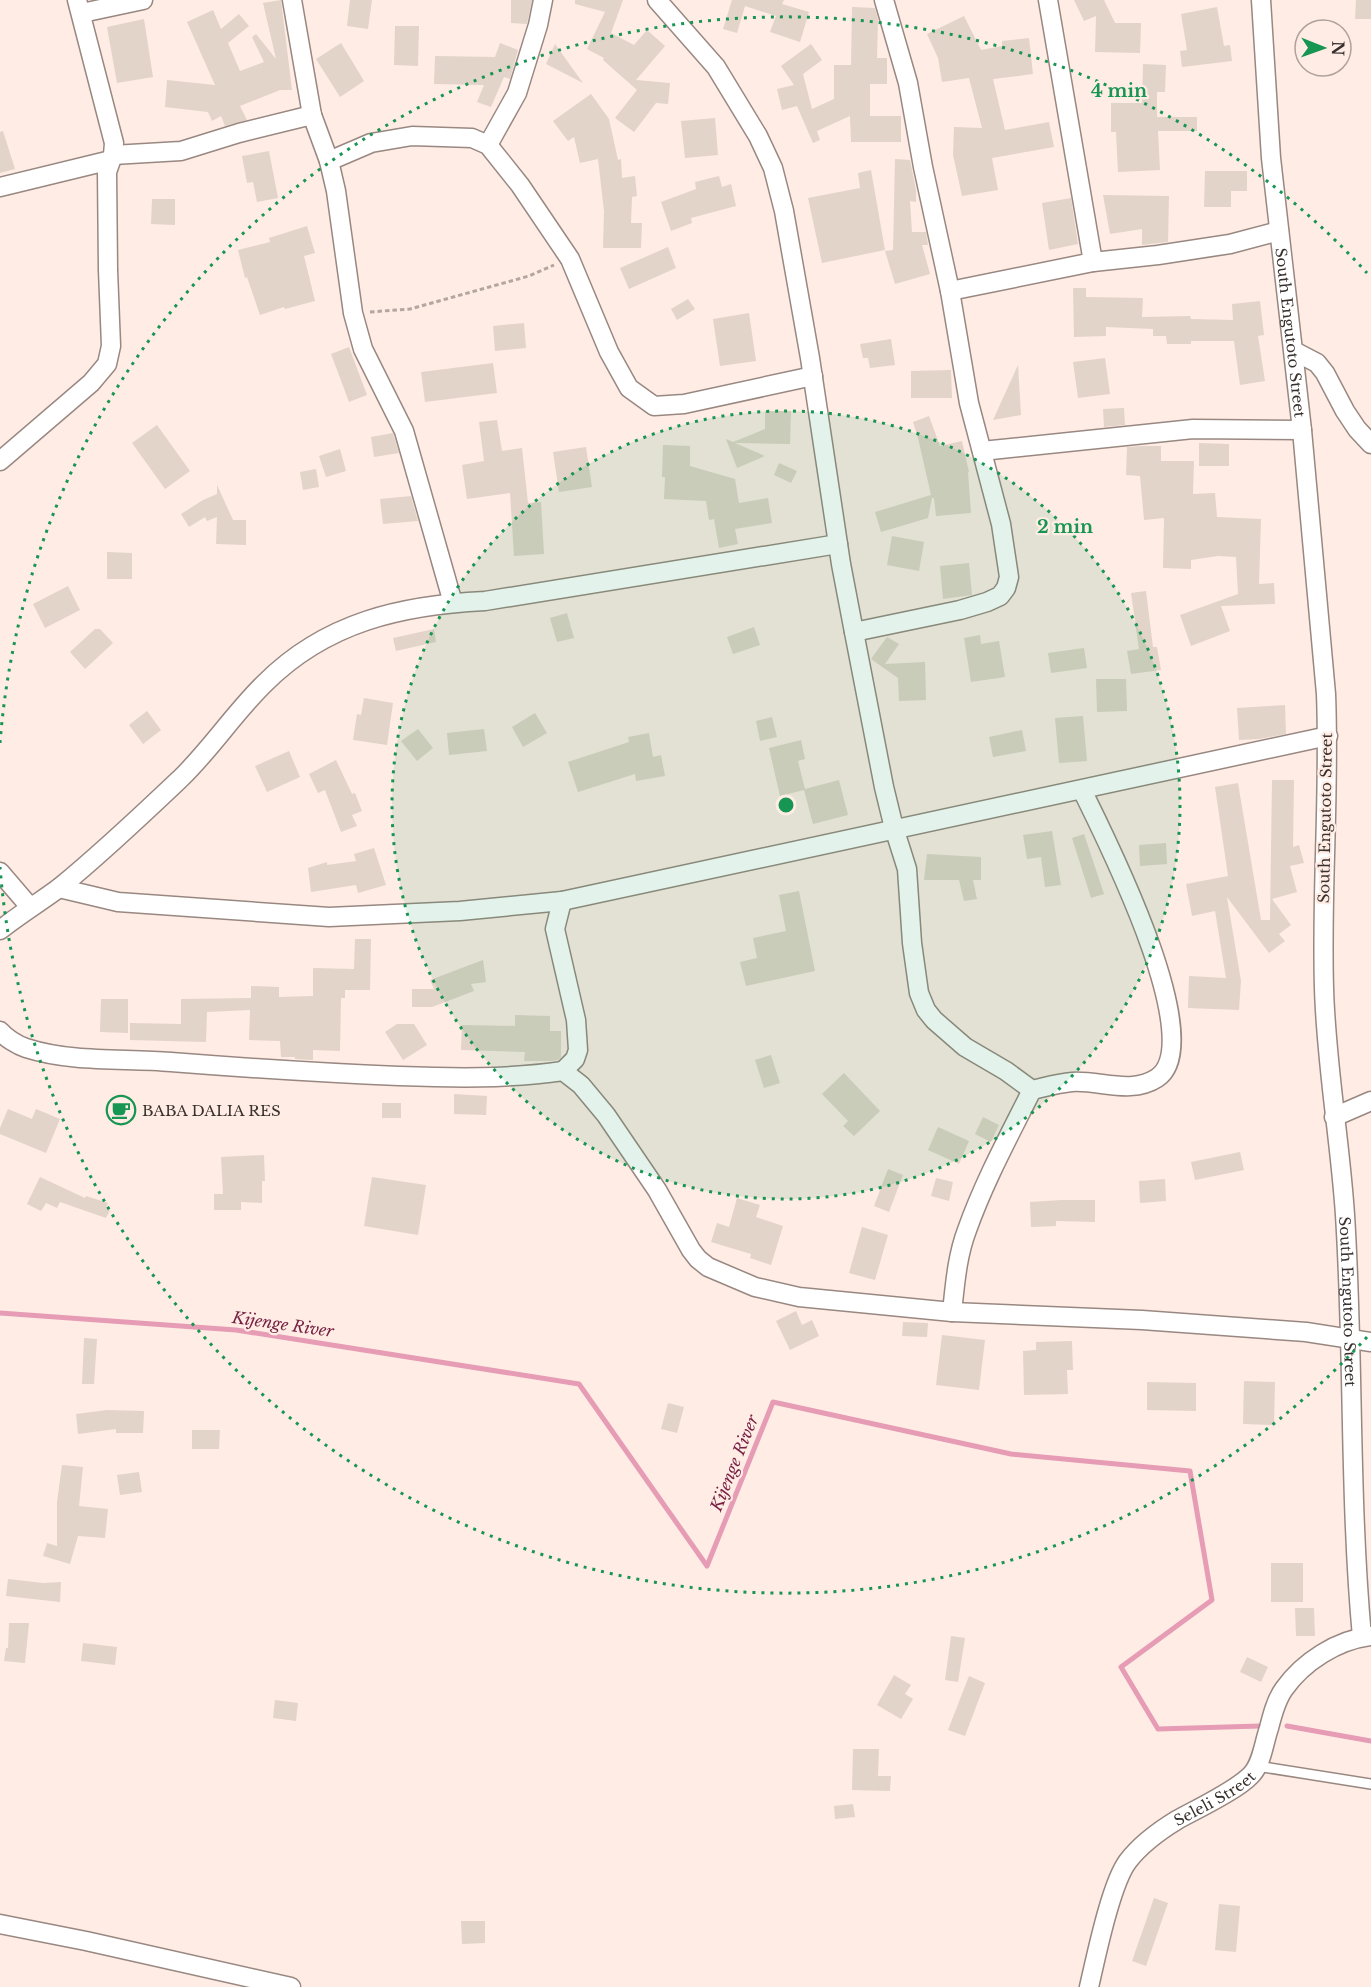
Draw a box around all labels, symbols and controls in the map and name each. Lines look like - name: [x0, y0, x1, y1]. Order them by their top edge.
- north arrow: [1293, 18, 1353, 78]
- text: N: [1328, 41, 1348, 56]
- text: 4 min: [1091, 80, 1147, 102]
- street label: South Engutoto Street: [1272, 247, 1310, 419]
- text: 2 min: [1037, 516, 1093, 538]
- street label: South Engutoto Street: [1314, 732, 1336, 903]
- centre of rings: [776, 795, 796, 815]
- cafe icon: BABA DALIA RES: [105, 1094, 137, 1126]
- place label: BABA DALIA RES: [142, 1101, 281, 1120]
- street label: South Engutoto Street: [1336, 1216, 1361, 1387]
- water label: Kijenge River: [230, 1307, 336, 1341]
- water label: Kijenge River: [705, 1411, 763, 1515]
- street label: Seleli Street: [1170, 1767, 1260, 1830]

